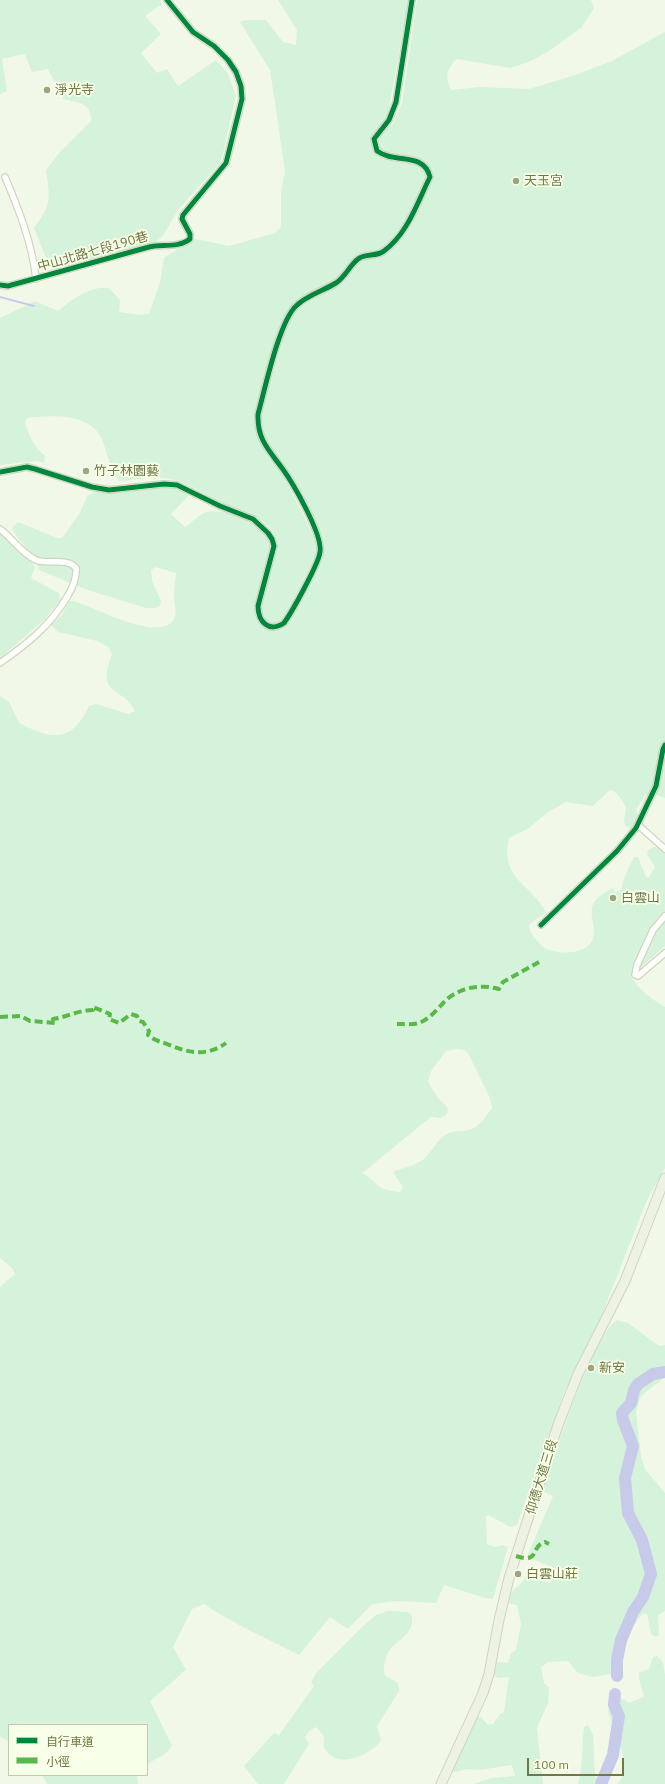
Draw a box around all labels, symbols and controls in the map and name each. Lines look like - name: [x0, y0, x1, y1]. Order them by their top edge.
- place label: 淨光寺: [55, 82, 94, 98]
- marker: 淨光寺: [42, 85, 52, 95]
- place label: 天玉宮: [524, 173, 563, 189]
- marker: 天玉宮: [511, 176, 521, 186]
- street label: 中山北路七段190巷: [36, 229, 150, 275]
- place label: 竹子林園藝: [94, 463, 159, 479]
- marker: 竹子林園藝: [81, 466, 91, 476]
- place label: 白雲山: [621, 890, 660, 906]
- marker: 白雲山: [608, 893, 618, 903]
- place label: 新安: [599, 1360, 625, 1376]
- marker: 新安: [586, 1363, 596, 1373]
- street label: 仰德大道三段: [523, 1437, 561, 1517]
- place label: 白雲山莊: [526, 1566, 578, 1582]
- marker: 白雲山莊: [513, 1569, 523, 1579]
- legend: [8, 1724, 148, 1776]
- text: 自行車道: [46, 1734, 94, 1749]
- scale bar: [529, 1750, 626, 1776]
- text: 小徑: [46, 1754, 70, 1769]
- text: 100 m: [534, 1757, 569, 1772]

